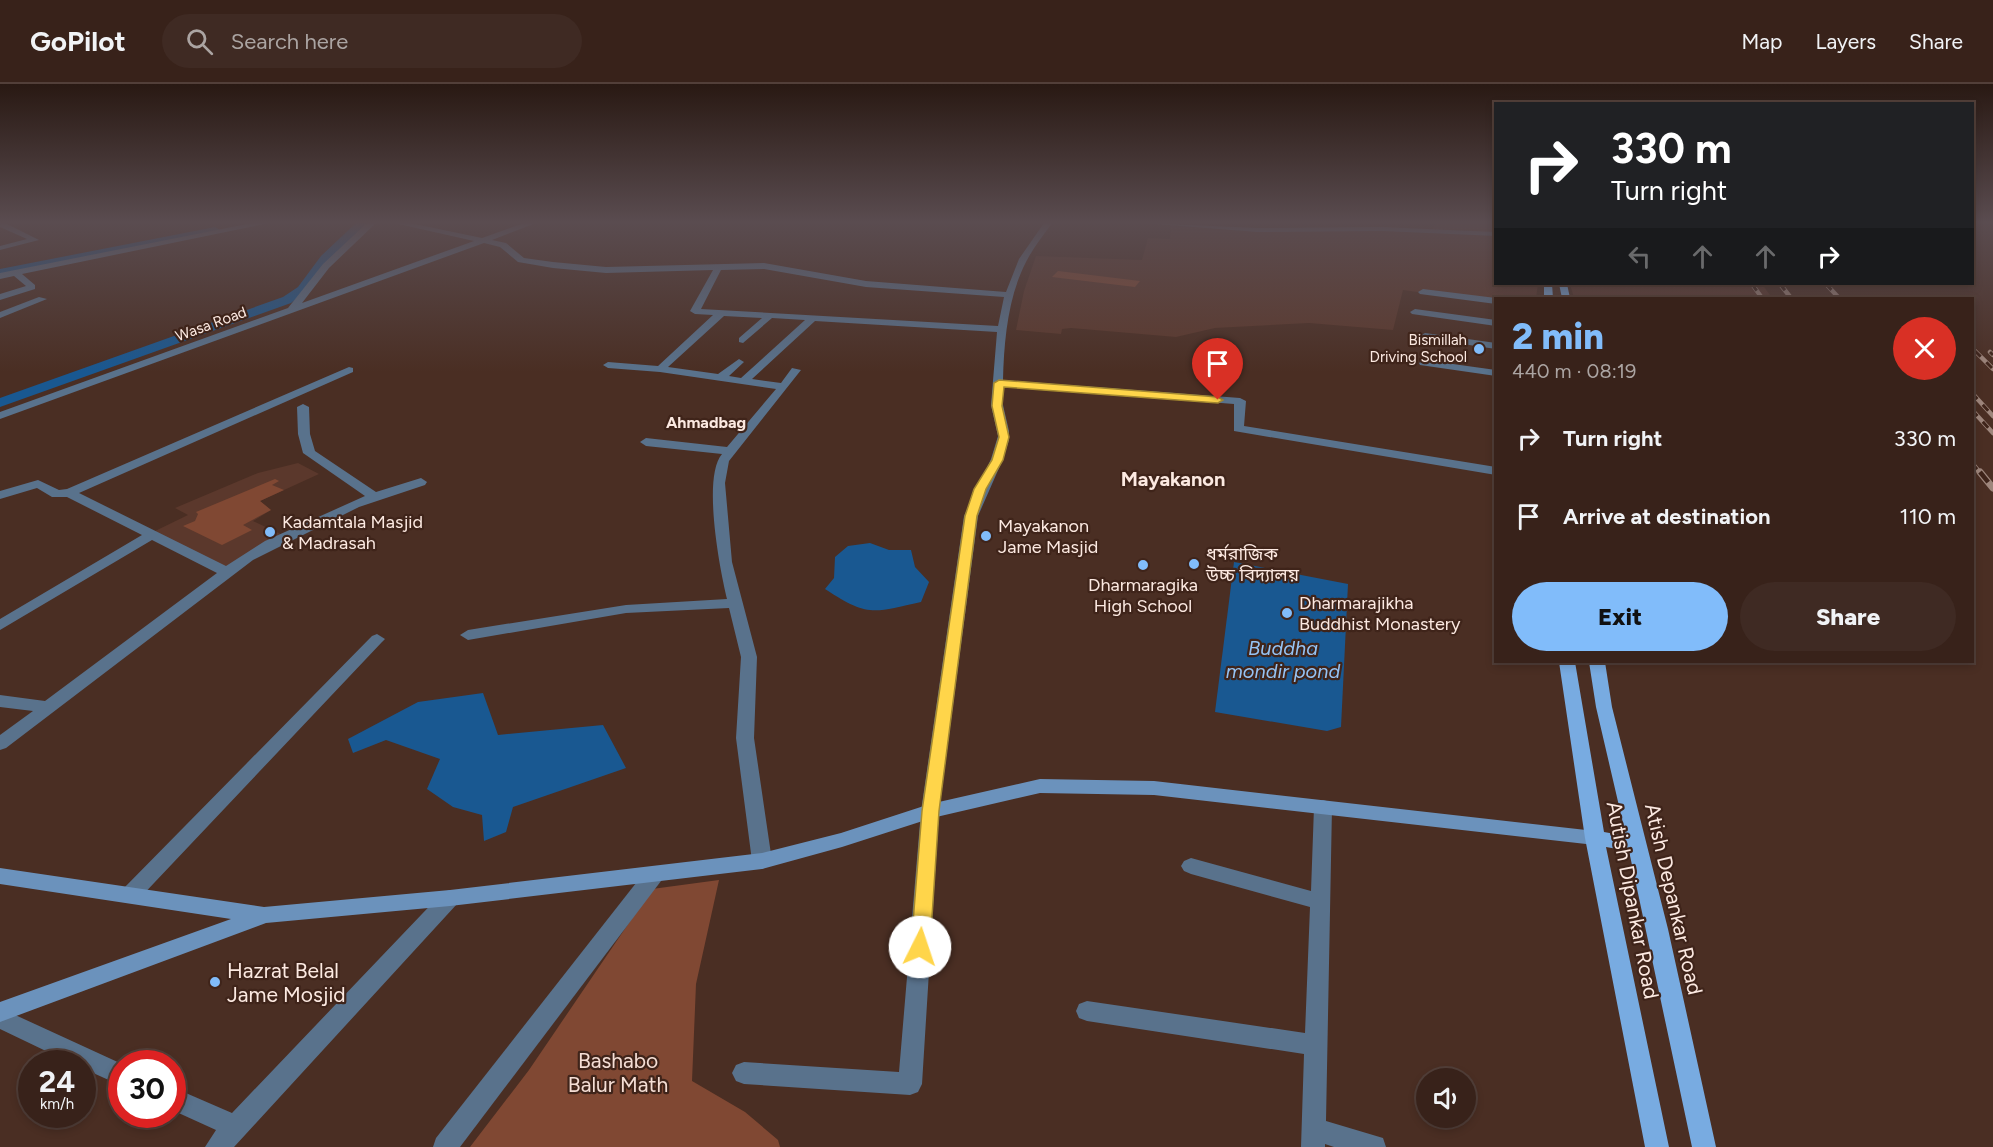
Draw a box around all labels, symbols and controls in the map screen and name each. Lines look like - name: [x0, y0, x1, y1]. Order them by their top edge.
- search box: [162, 14, 582, 68]
- text: GoPilot: [30, 24, 126, 58]
- icon: search: [183, 25, 216, 58]
- text: Search here: [231, 28, 348, 55]
- text: Map: [1742, 29, 1782, 54]
- text: Layers: [1815, 29, 1876, 54]
- text: Share: [1909, 29, 1963, 54]
- text: 330 m: [1611, 123, 1732, 174]
- icon: right: [1512, 126, 1590, 204]
- text: Turn right: [1611, 174, 1727, 207]
- icon: left: [1623, 240, 1656, 273]
- icon: ahead: [1686, 240, 1719, 273]
- icon: ahead: [1749, 240, 1782, 273]
- icon: right: [1812, 240, 1845, 273]
- street label: Wasa Road: [173, 303, 249, 345]
- text: 2 min: [1512, 315, 1604, 358]
- button: close: [1893, 317, 1956, 380]
- place label: Bismillah Driving School: [1370, 331, 1467, 366]
- pin: [1192, 338, 1243, 400]
- marker: Bismillah Driving School: [1472, 342, 1486, 356]
- icon: arrive: [1201, 347, 1234, 380]
- text: 440 m · 08:19: [1512, 359, 1636, 383]
- district label: Ahmadbag: [666, 413, 746, 432]
- icon: right: [1512, 422, 1545, 455]
- text: Turn right: [1563, 425, 1662, 452]
- text: 330 m: [1894, 425, 1956, 452]
- district label: Mayakanon: [1121, 467, 1225, 491]
- icon: arrive: [1512, 500, 1545, 533]
- text: Arrive at destination: [1563, 503, 1771, 530]
- text: 110 m: [1900, 503, 1956, 530]
- place label: Kadamtala Masjid & Madrasah: [282, 511, 423, 554]
- place label: Mayakanon Jame Masjid: [998, 515, 1098, 558]
- marker: Kadamtala Masjid & Madrasah: [263, 525, 277, 539]
- marker: Mayakanon Jame Masjid: [979, 529, 993, 543]
- place label: ধর্মরাজিক উচ্চ বিদ্যালয়: [1205, 543, 1300, 586]
- marker: ধর্মরাজিক উচ্চ বিদ্যালয়: [1187, 557, 1201, 571]
- marker: Dharmaragika High School: [1136, 558, 1150, 572]
- place label: Dharmaragika High School: [1088, 574, 1198, 617]
- button: Exit: [1512, 582, 1728, 651]
- button: Share: [1740, 582, 1956, 651]
- place label: Dharmarajikha Buddhist Monastery: [1299, 592, 1461, 635]
- marker: Dharmarajikha Buddhist Monastery: [1280, 606, 1294, 620]
- water label: Buddha mondir pond: [1226, 636, 1340, 683]
- street label: Autish Dipankar Road: [1602, 799, 1664, 1001]
- street label: Atish Depankar Road: [1640, 801, 1708, 997]
- position arrow: [888, 915, 952, 979]
- place label: Hazrat Belal Jame Mosjid: [227, 958, 346, 1007]
- marker: Hazrat Belal Jame Mosjid: [208, 975, 222, 989]
- park label: Bashabo Balur Math: [568, 1048, 668, 1097]
- speed limit sign: 30: [108, 1050, 186, 1128]
- text: 24: [39, 1063, 75, 1100]
- map controls: [1416, 1068, 1476, 1128]
- button: sound: [1416, 1068, 1476, 1128]
- text: km/h: [40, 1095, 74, 1113]

